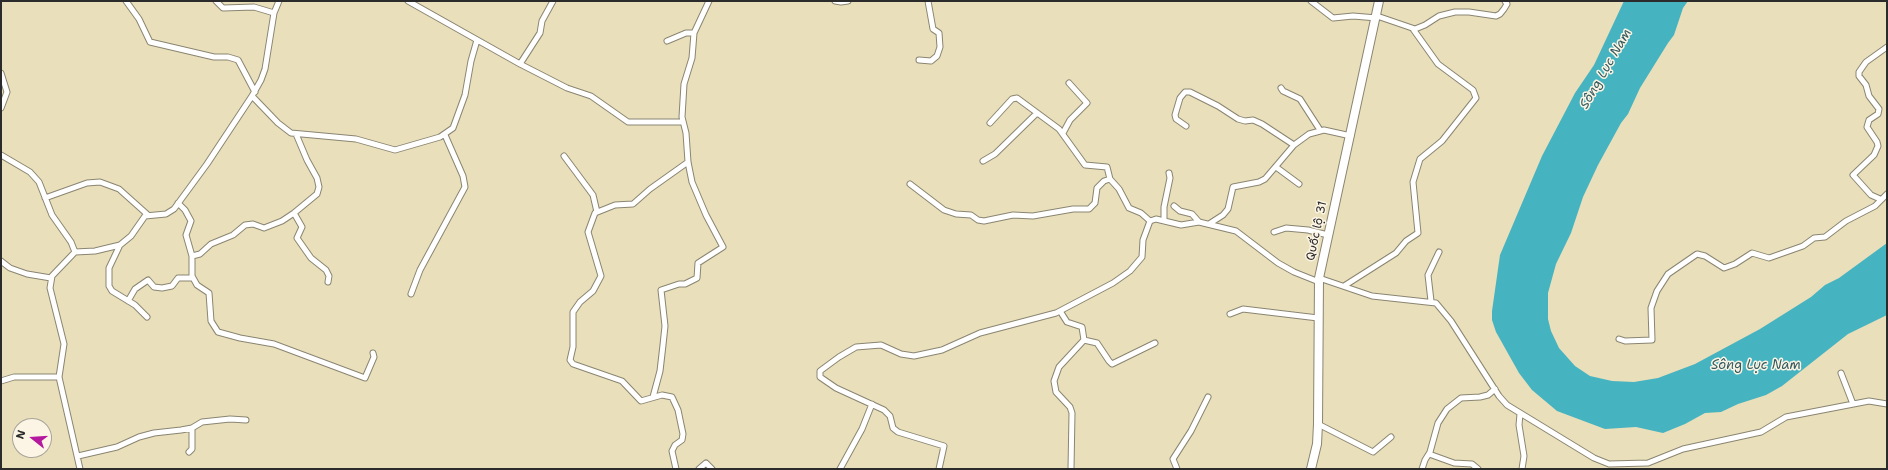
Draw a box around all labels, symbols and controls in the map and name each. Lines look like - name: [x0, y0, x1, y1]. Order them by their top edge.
- water label: Sông Lục Nam: [1577, 26, 1635, 112]
- street label: Quốc lộ 31: [1304, 200, 1330, 262]
- water label: Sông Lục Nam: [1711, 358, 1801, 374]
- north arrow: [12, 418, 52, 458]
- text: N: [13, 428, 29, 441]

